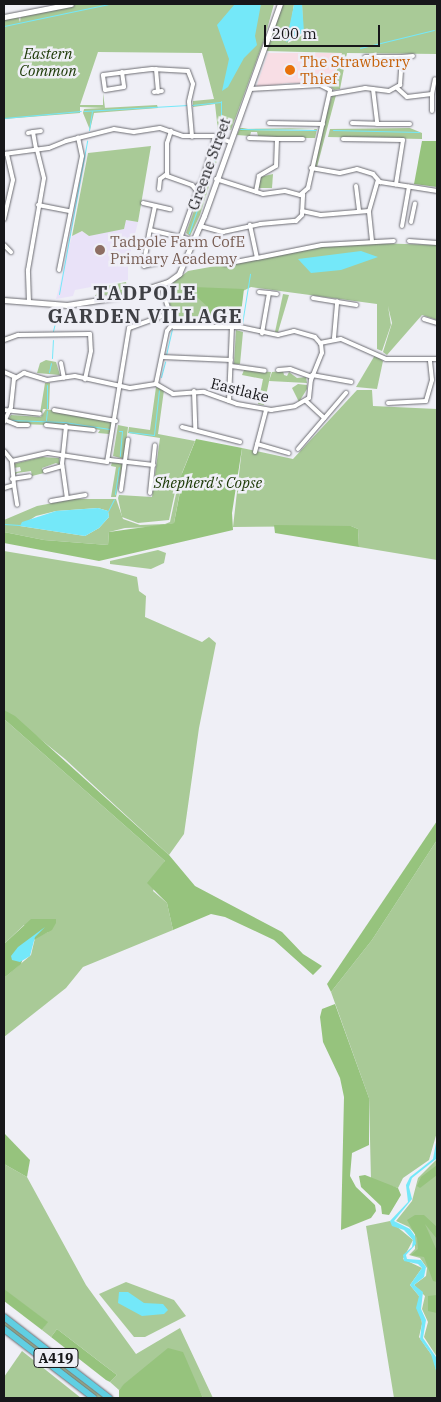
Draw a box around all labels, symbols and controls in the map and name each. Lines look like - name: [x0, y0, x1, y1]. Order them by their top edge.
- scale bar: [266, 15, 382, 47]
- text: 200 m: [272, 24, 317, 43]
- park label: Eastern Common: [19, 44, 77, 79]
- place label: The Strawberry Thief: [300, 52, 410, 87]
- marker: The Strawberry Thief: [284, 64, 296, 76]
- street label: Greene Street: [184, 115, 234, 213]
- place label: Tadpole Farm CofE Primary Academy: [110, 232, 245, 267]
- marker: Tadpole Farm CofE Primary Academy: [94, 244, 106, 256]
- district label: TADPOLE GARDEN VILLAGE: [46, 281, 244, 328]
- street label: Eastlake: [209, 374, 271, 406]
- park label: Shepherd's Copse: [154, 474, 262, 492]
- road number: A419: [34, 1346, 78, 1370]

